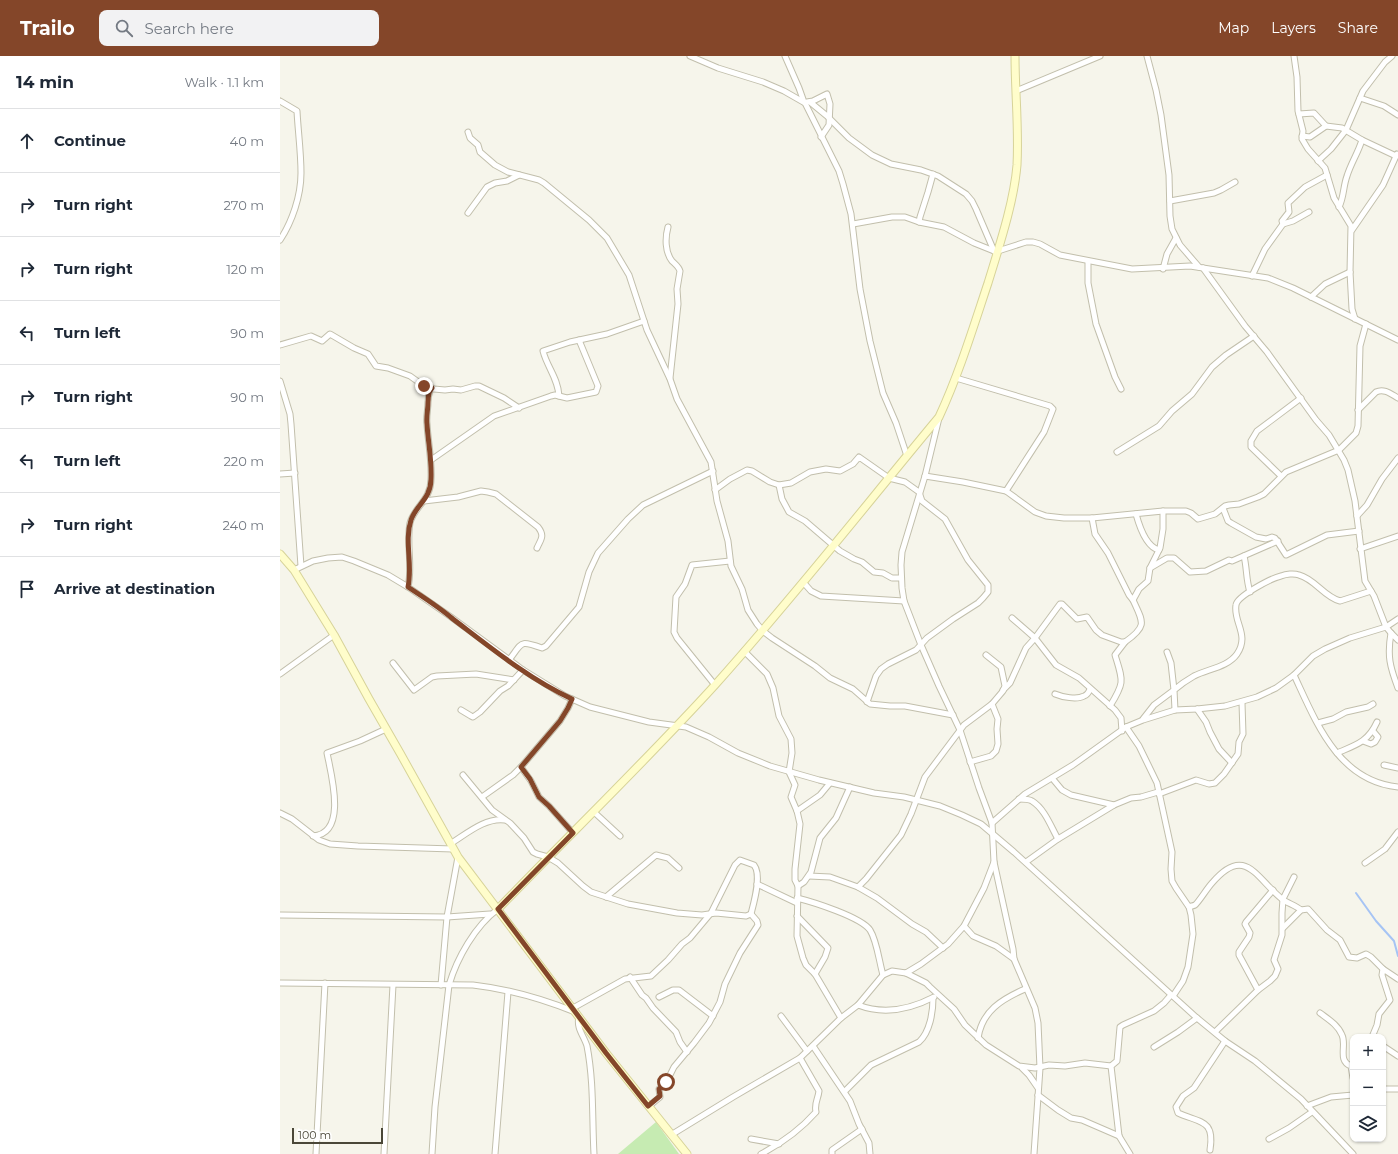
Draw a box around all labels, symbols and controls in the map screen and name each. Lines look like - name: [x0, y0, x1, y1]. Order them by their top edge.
- search box: [99, 10, 379, 46]
- text: Trailo: [20, 17, 75, 40]
- icon: search: [113, 17, 135, 39]
- text: Search here: [145, 19, 234, 38]
- text: Map: [1218, 19, 1249, 37]
- text: Layers: [1271, 19, 1316, 37]
- text: Share: [1338, 19, 1378, 37]
- text: 14 min: [16, 72, 74, 92]
- text: Walk · 1.1 km: [184, 74, 264, 90]
- icon: ahead: [16, 130, 38, 152]
- text: Continue: [54, 131, 126, 150]
- text: 40 m: [230, 133, 264, 149]
- icon: right: [16, 194, 38, 216]
- text: Turn right: [54, 195, 133, 214]
- text: 270 m: [223, 197, 264, 213]
- icon: right: [16, 258, 38, 280]
- text: Turn right: [54, 259, 133, 278]
- text: 120 m: [226, 261, 264, 277]
- icon: left: [16, 322, 38, 344]
- text: Turn left: [54, 323, 121, 342]
- text: 90 m: [230, 325, 264, 341]
- route end: [415, 377, 433, 395]
- icon: right: [16, 386, 38, 408]
- text: Turn right: [54, 387, 133, 406]
- text: 90 m: [230, 389, 264, 405]
- icon: left: [16, 450, 38, 472]
- text: Turn left: [54, 451, 121, 470]
- text: 220 m: [223, 453, 264, 469]
- icon: right: [16, 514, 38, 536]
- text: Turn right: [54, 515, 133, 534]
- text: 240 m: [223, 517, 264, 533]
- icon: arrive: [16, 578, 38, 600]
- text: Arrive at destination: [54, 579, 215, 598]
- map controls: [1350, 1034, 1386, 1142]
- button: +: [1350, 1034, 1386, 1070]
- button: −: [1350, 1070, 1386, 1106]
- route start: [657, 1073, 675, 1091]
- button: layers: [1350, 1106, 1386, 1142]
- scale bar: [292, 1126, 383, 1145]
- text: 100 m: [298, 1128, 331, 1142]

